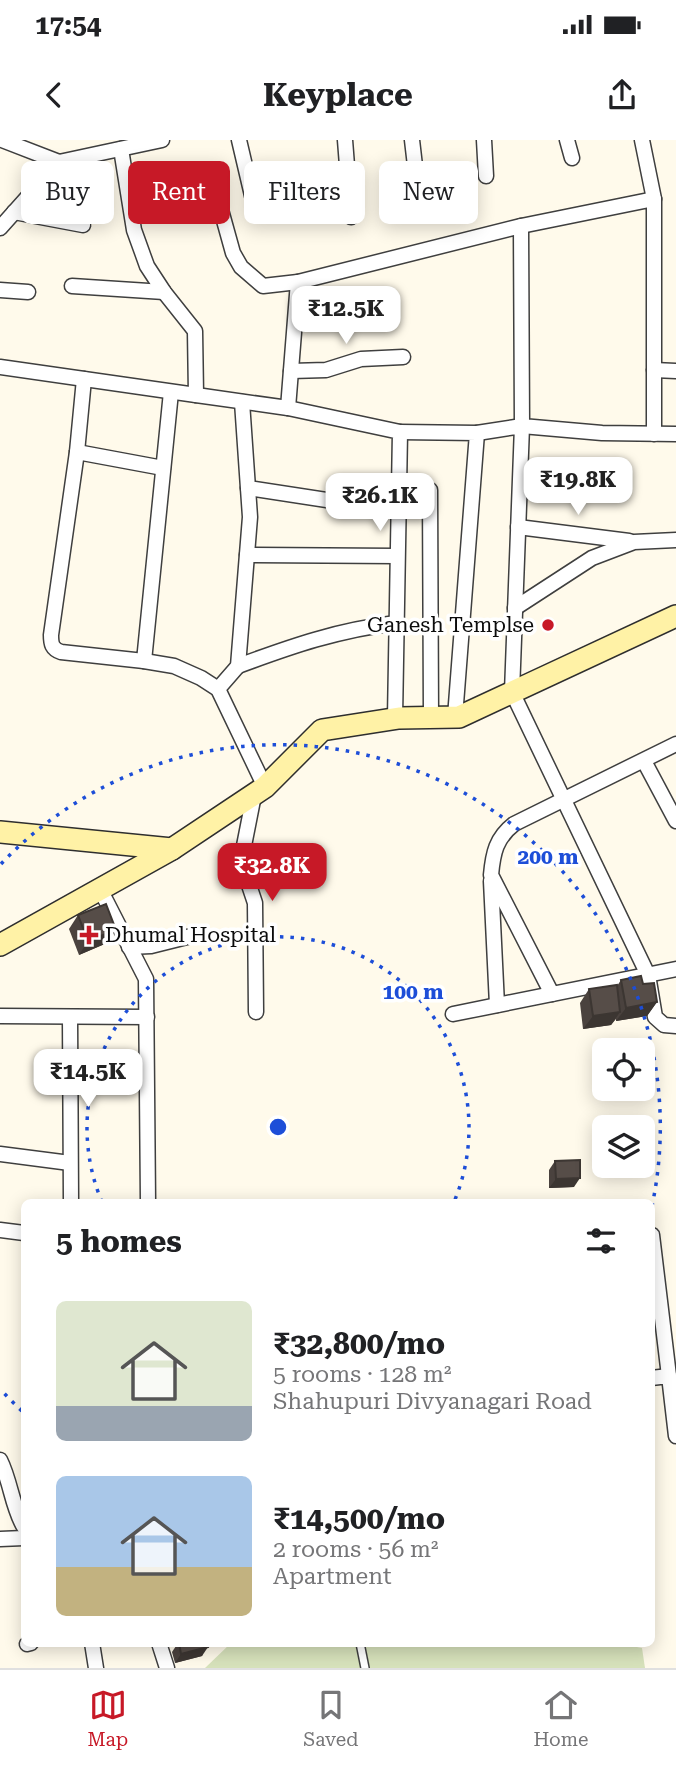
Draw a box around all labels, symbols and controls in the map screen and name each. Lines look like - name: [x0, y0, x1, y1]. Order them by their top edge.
- text: 17:54: [35, 10, 101, 40]
- icon: back: [35, 76, 73, 114]
- text: Keyplace: [263, 76, 413, 114]
- icon: share: [603, 76, 641, 114]
- chip: Buy: [21, 161, 114, 224]
- chip: Rent: [128, 161, 230, 224]
- chip: Filters: [244, 161, 365, 224]
- chip: New: [379, 161, 478, 224]
- pin: ₹12.5K: [289, 286, 403, 346]
- text: ₹12.5K: [308, 295, 384, 322]
- pin: ₹19.8K: [521, 458, 635, 517]
- text: ₹19.8K: [540, 466, 616, 493]
- pin: ₹26.1K: [323, 474, 437, 533]
- text: ₹26.1K: [342, 482, 418, 509]
- place label: Ganesh Templse: [367, 613, 534, 637]
- marker: Ganesh Templse: [540, 617, 556, 633]
- pin: ₹32.8K: [215, 844, 329, 903]
- text: 200 m: [518, 845, 578, 869]
- text: ₹32.8K: [234, 852, 310, 879]
- place label: Dhumal Hospital: [105, 923, 277, 947]
- marker: Dhumal Hospital: [79, 925, 99, 945]
- text: 100 m: [383, 980, 443, 1004]
- map controls: [592, 1038, 655, 1178]
- button: locate: [592, 1038, 655, 1101]
- pin: ₹14.5K: [31, 1049, 145, 1109]
- text: ₹14.5K: [50, 1058, 126, 1085]
- centre of rings: [266, 1115, 290, 1139]
- button: layers: [592, 1115, 655, 1178]
- icon: filters: [582, 1222, 620, 1260]
- text: 5 homes: [56, 1224, 182, 1259]
- text: ₹32,800/mo: [273, 1326, 445, 1361]
- icon: home: [112, 1329, 196, 1413]
- text: 5 rooms · 128 m²: [273, 1361, 451, 1388]
- text: Shahupuri Divyanagari Road: [273, 1388, 592, 1415]
- text: ₹14,500/mo: [273, 1501, 445, 1536]
- icon: home: [112, 1504, 196, 1588]
- text: 2 rooms · 56 m²: [273, 1536, 439, 1563]
- text: Apartment: [273, 1563, 392, 1590]
- tab: Map: [88, 1686, 128, 1751]
- tab: Saved: [303, 1686, 358, 1751]
- tab: Home: [533, 1686, 588, 1751]

